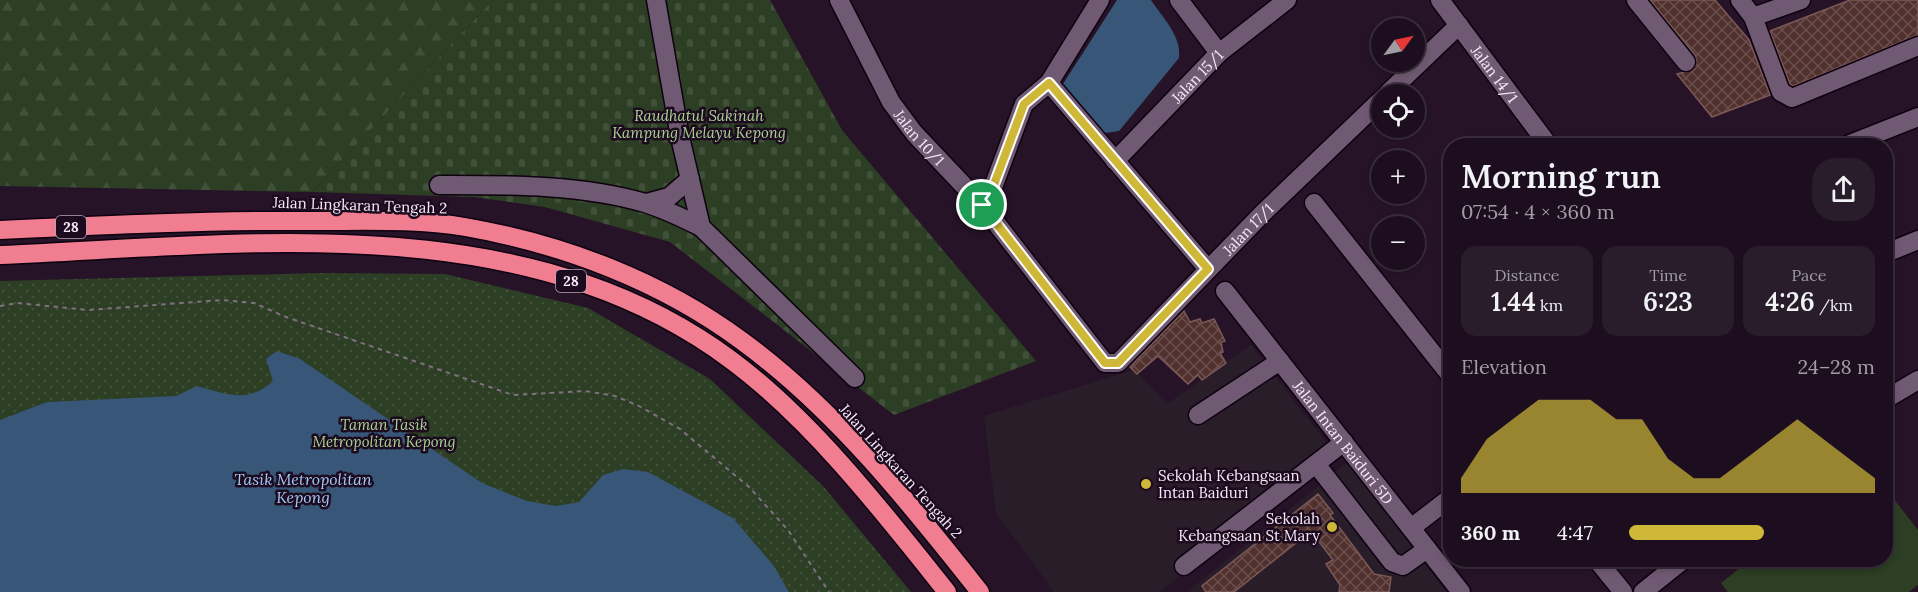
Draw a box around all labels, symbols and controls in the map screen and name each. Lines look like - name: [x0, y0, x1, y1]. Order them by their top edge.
- north arrow: [1371, 18, 1425, 72]
- map controls: [1371, 18, 1425, 270]
- street label: Jalan 14/1: [1467, 40, 1523, 106]
- street label: Jalan 15/1: [1166, 45, 1227, 107]
- button: locate: [1371, 84, 1425, 138]
- street label: Jalan 10/1: [890, 105, 949, 169]
- park label: Raudhatul Sakinah Kampung Melayu Kepong: [612, 106, 786, 142]
- button: +: [1371, 150, 1425, 204]
- text: Morning run: [1461, 155, 1661, 197]
- button: share: [1812, 158, 1875, 221]
- pin: [956, 179, 1007, 230]
- icon: arrive: [965, 188, 998, 221]
- street label: Jalan Lingkaran Tengah 2: [271, 192, 448, 218]
- street label: Jalan 17/1: [1218, 199, 1277, 260]
- text: 07:54 · 4 × 360 m: [1461, 199, 1615, 224]
- road number: 28: [56, 216, 86, 238]
- button: −: [1371, 216, 1425, 270]
- text: Distance: [1494, 265, 1560, 285]
- text: Time: [1649, 265, 1687, 285]
- text: Pace: [1792, 265, 1826, 285]
- road number: 28: [556, 270, 586, 292]
- text: 1.44: [1491, 285, 1536, 318]
- text: 6:23: [1643, 285, 1693, 318]
- text: 4:26: [1765, 285, 1815, 318]
- text: km: [1536, 295, 1563, 315]
- text: /km: [1815, 295, 1853, 315]
- text: Elevation: [1461, 354, 1547, 379]
- text: 24–28 m: [1798, 354, 1875, 379]
- street label: Jalan Intan Baiduri 5D: [1289, 376, 1398, 508]
- street label: Jalan Lingkaran Tengah 2: [835, 399, 967, 542]
- park label: Taman Tasik Metropolitan Kepong: [312, 415, 456, 451]
- place label: Sekolah Kebangsaan Intan Baiduri: [1158, 466, 1300, 502]
- water label: Tasik Metropolitan Kepong: [234, 469, 372, 507]
- marker: Sekolah Kebangsaan Intan Baiduri: [1139, 477, 1153, 491]
- place label: Sekolah Kebangsaan St Mary: [1178, 509, 1320, 545]
- marker: Sekolah Kebangsaan St Mary: [1325, 520, 1339, 534]
- text: 360 m: [1461, 520, 1520, 545]
- text: 4:47: [1557, 520, 1593, 545]

